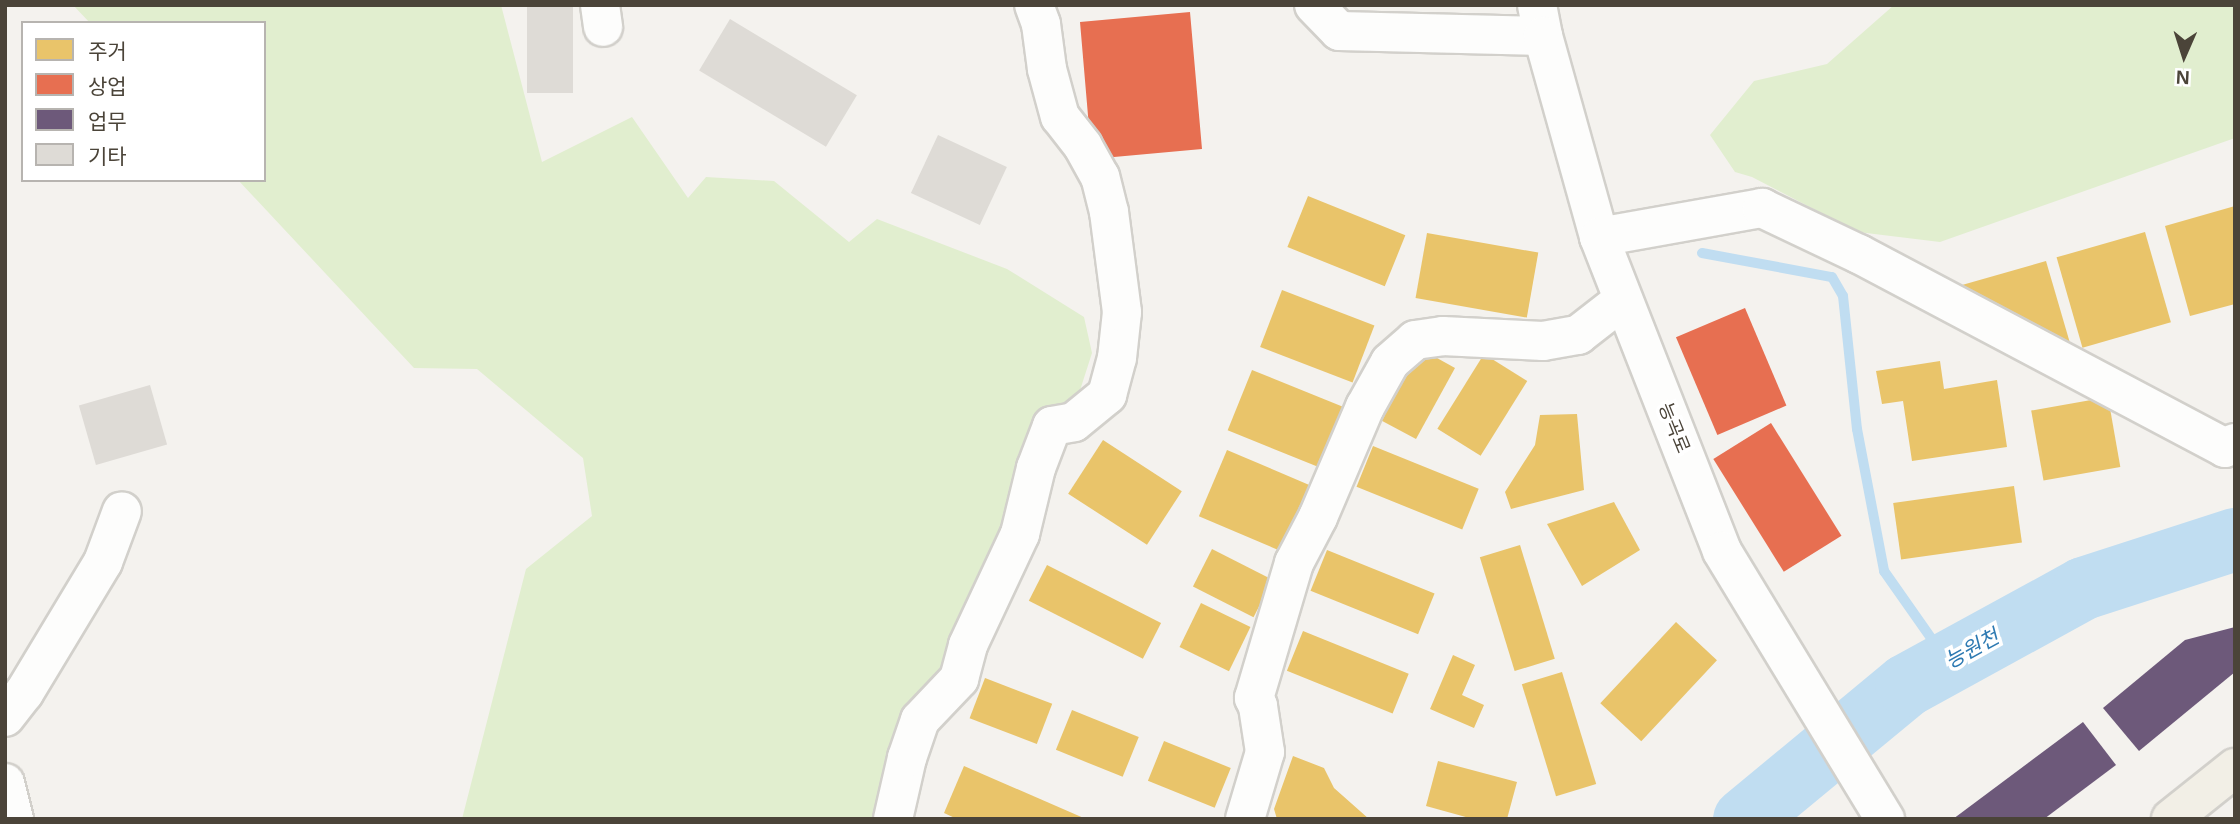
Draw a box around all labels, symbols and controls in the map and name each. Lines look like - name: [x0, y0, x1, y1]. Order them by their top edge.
- legend: [21, 21, 266, 182]
- north arrow: [2149, 21, 2219, 91]
- text: 주거: [88, 40, 127, 63]
- text: N: [2175, 67, 2190, 88]
- text: 상업: [88, 75, 127, 98]
- text: 업무: [88, 110, 127, 133]
- text: 기타: [88, 145, 127, 168]
- street label: 능곡로: [1654, 399, 1694, 457]
- water label: 능원천: [1941, 624, 2003, 674]

